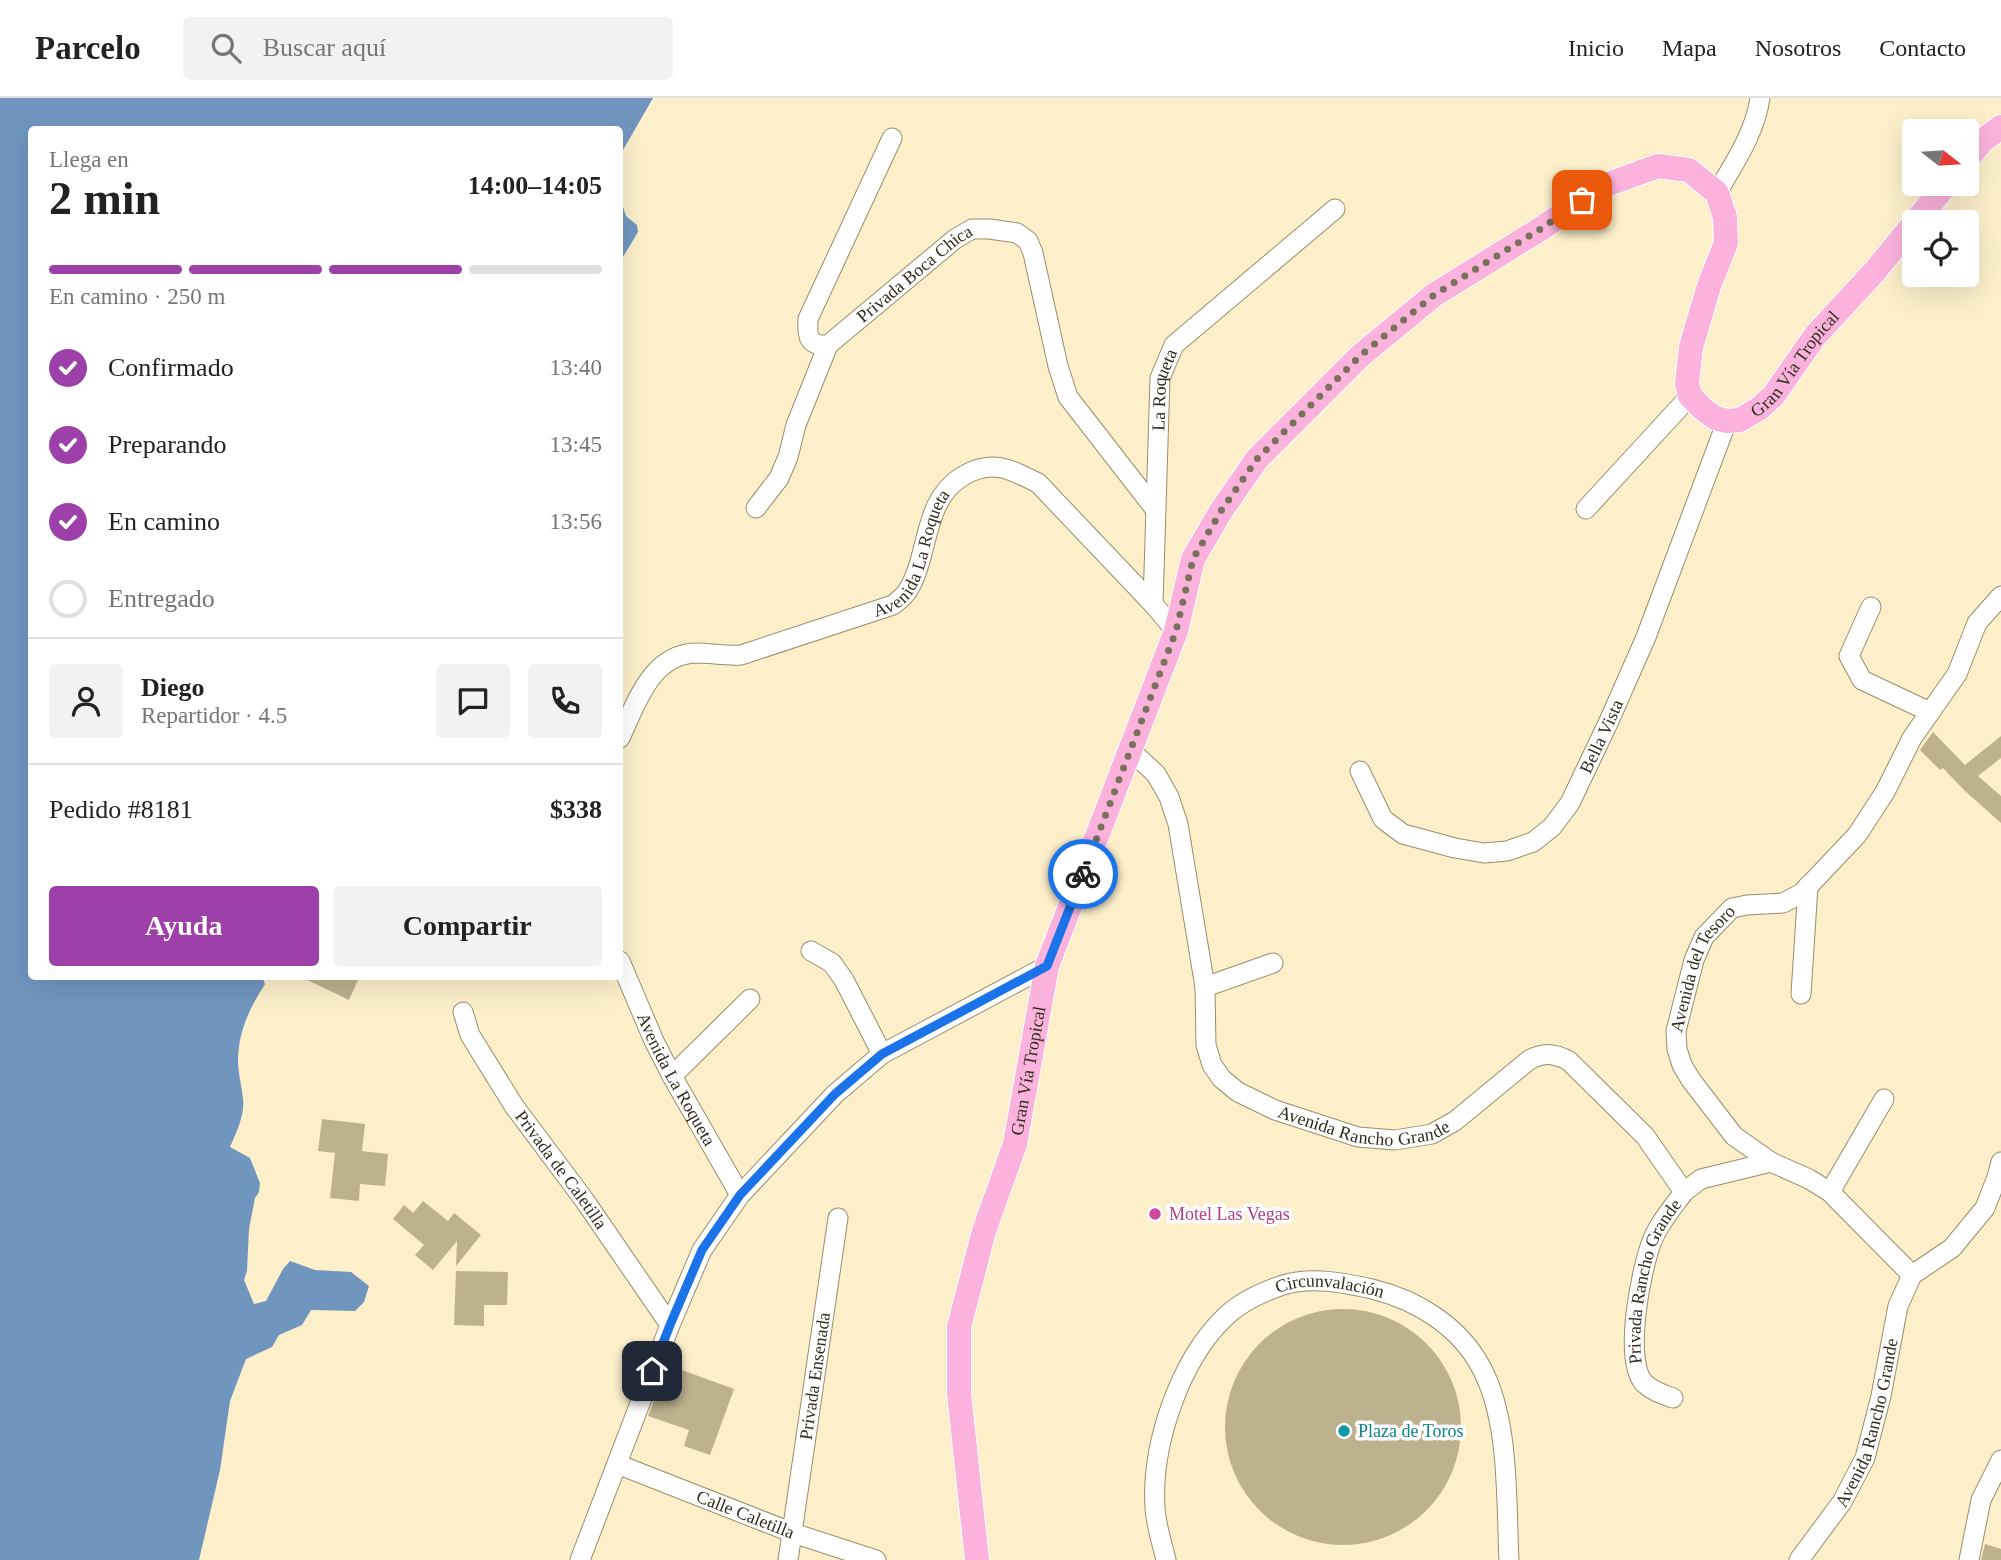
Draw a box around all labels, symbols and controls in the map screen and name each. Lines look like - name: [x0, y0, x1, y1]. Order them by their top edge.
- search box: [183, 17, 673, 80]
- icon: search: [207, 29, 245, 67]
- text: Parcelo: [35, 30, 141, 66]
- text: Buscar aquí: [263, 33, 386, 62]
- text: Inicio: [1568, 35, 1624, 61]
- text: Mapa: [1662, 35, 1717, 61]
- text: Nosotros: [1755, 35, 1841, 61]
- text: Contacto: [1879, 35, 1966, 61]
- north arrow: [1902, 119, 1979, 196]
- map controls: [1902, 119, 1979, 287]
- text: Llega en: [49, 147, 129, 172]
- pin: [1552, 170, 1612, 230]
- text: 14:00–14:05: [468, 171, 602, 200]
- text: 2 min: [49, 173, 160, 224]
- icon: bag: [1563, 181, 1601, 219]
- button: locate: [1902, 210, 1979, 287]
- street label: Privada Boca Chica: [853, 221, 976, 327]
- text: En camino · 250 m: [49, 284, 225, 309]
- street label: Gran Vía Tropical: [1747, 307, 1843, 421]
- street label: La Roqueta: [1148, 346, 1181, 431]
- icon: check: [49, 349, 87, 387]
- text: Confirmado: [108, 353, 234, 382]
- text: 13:40: [550, 355, 602, 380]
- icon: check: [49, 426, 87, 464]
- text: Preparando: [108, 430, 226, 459]
- text: 13:45: [550, 432, 602, 457]
- street label: Avenida La Roqueta: [871, 485, 954, 621]
- icon: check: [49, 503, 87, 541]
- text: En camino: [108, 507, 220, 536]
- text: 13:56: [550, 509, 602, 534]
- text: Entregado: [108, 584, 215, 613]
- button: person: [49, 664, 123, 738]
- button: chat: [436, 664, 510, 738]
- button: phone: [528, 664, 602, 738]
- text: Diego: [141, 673, 205, 702]
- street label: Bella Vista: [1576, 696, 1627, 777]
- text: Repartidor · 4.5: [141, 703, 287, 728]
- text: Pedido #8181: [49, 795, 193, 824]
- text: $338: [550, 795, 602, 824]
- courier: [1048, 839, 1118, 909]
- icon: bike: [1064, 855, 1102, 893]
- button: Ayuda: [49, 886, 319, 966]
- button: Compartir: [333, 886, 602, 966]
- street label: Avenida del Tesoro: [1666, 901, 1739, 1034]
- street label: Gran Vía Tropical: [1007, 1005, 1050, 1137]
- street label: Avenida La Roqueta: [633, 1010, 720, 1149]
- street label: Avenida Rancho Grande: [1275, 1102, 1453, 1150]
- street label: Privada de Caletilla: [511, 1107, 611, 1233]
- street label: Privada Rancho Grande: [1624, 1195, 1685, 1365]
- place label: Motel Las Vegas: [1169, 1204, 1290, 1224]
- marker: Motel Las Vegas: [1147, 1206, 1163, 1222]
- street label: Circunvalación: [1272, 1271, 1387, 1302]
- street label: Privada Ensenada: [796, 1311, 834, 1441]
- street label: Avenida Rancho Grande: [1831, 1337, 1902, 1511]
- pin: [622, 1341, 682, 1401]
- icon: home: [633, 1352, 671, 1390]
- place label: Plaza de Toros: [1358, 1421, 1463, 1441]
- marker: Plaza de Toros: [1336, 1423, 1352, 1439]
- street label: Calle Caletilla: [694, 1486, 797, 1543]

